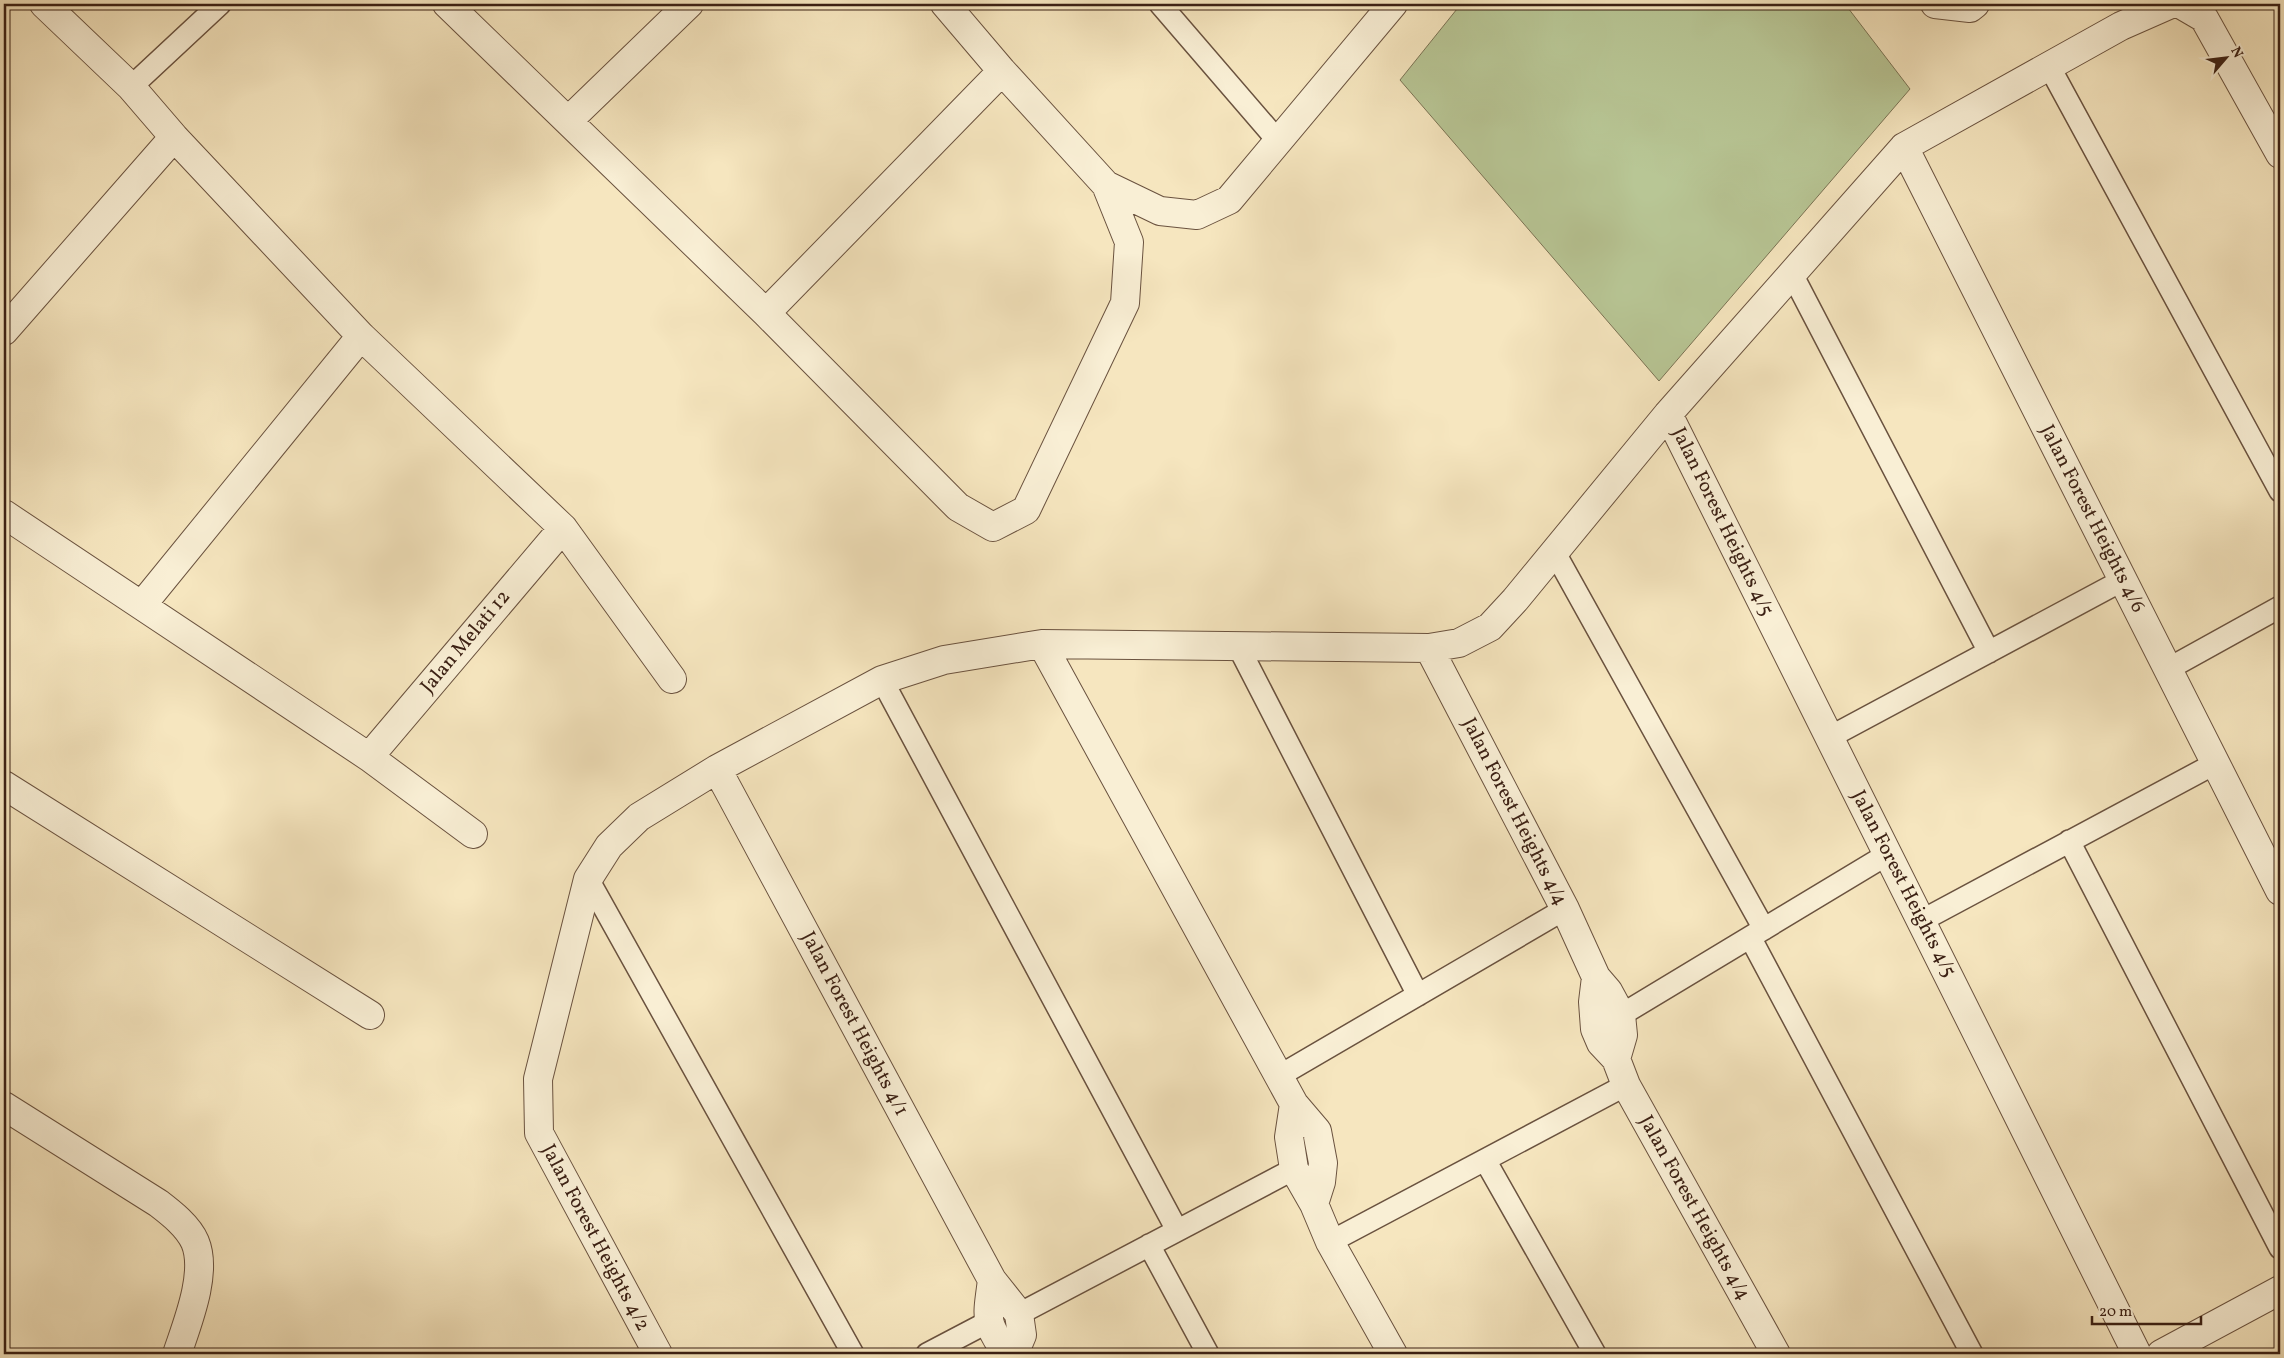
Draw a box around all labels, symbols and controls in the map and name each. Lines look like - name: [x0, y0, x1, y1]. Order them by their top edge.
- north arrow: [2202, 32, 2252, 82]
- text: N: [2225, 44, 2247, 62]
- street label: Jalan Forest Heights 4/6: [2032, 420, 2152, 618]
- street label: Jalan Forest Heights 4/5: [1664, 423, 1780, 621]
- street label: Jalan Melati 12: [414, 584, 518, 700]
- street label: Jalan Forest Heights 4/4: [1454, 713, 1574, 911]
- street label: Jalan Forest Heights 4/5: [1844, 786, 1962, 982]
- street label: Jalan Forest Heights 4/1: [793, 927, 915, 1121]
- street label: Jalan Forest Heights 4/4: [1631, 1110, 1757, 1306]
- street label: Jalan Forest Heights 4/2: [534, 1140, 656, 1336]
- scale bar: [2092, 1293, 2200, 1325]
- text: 20 m: [2099, 1302, 2132, 1323]

